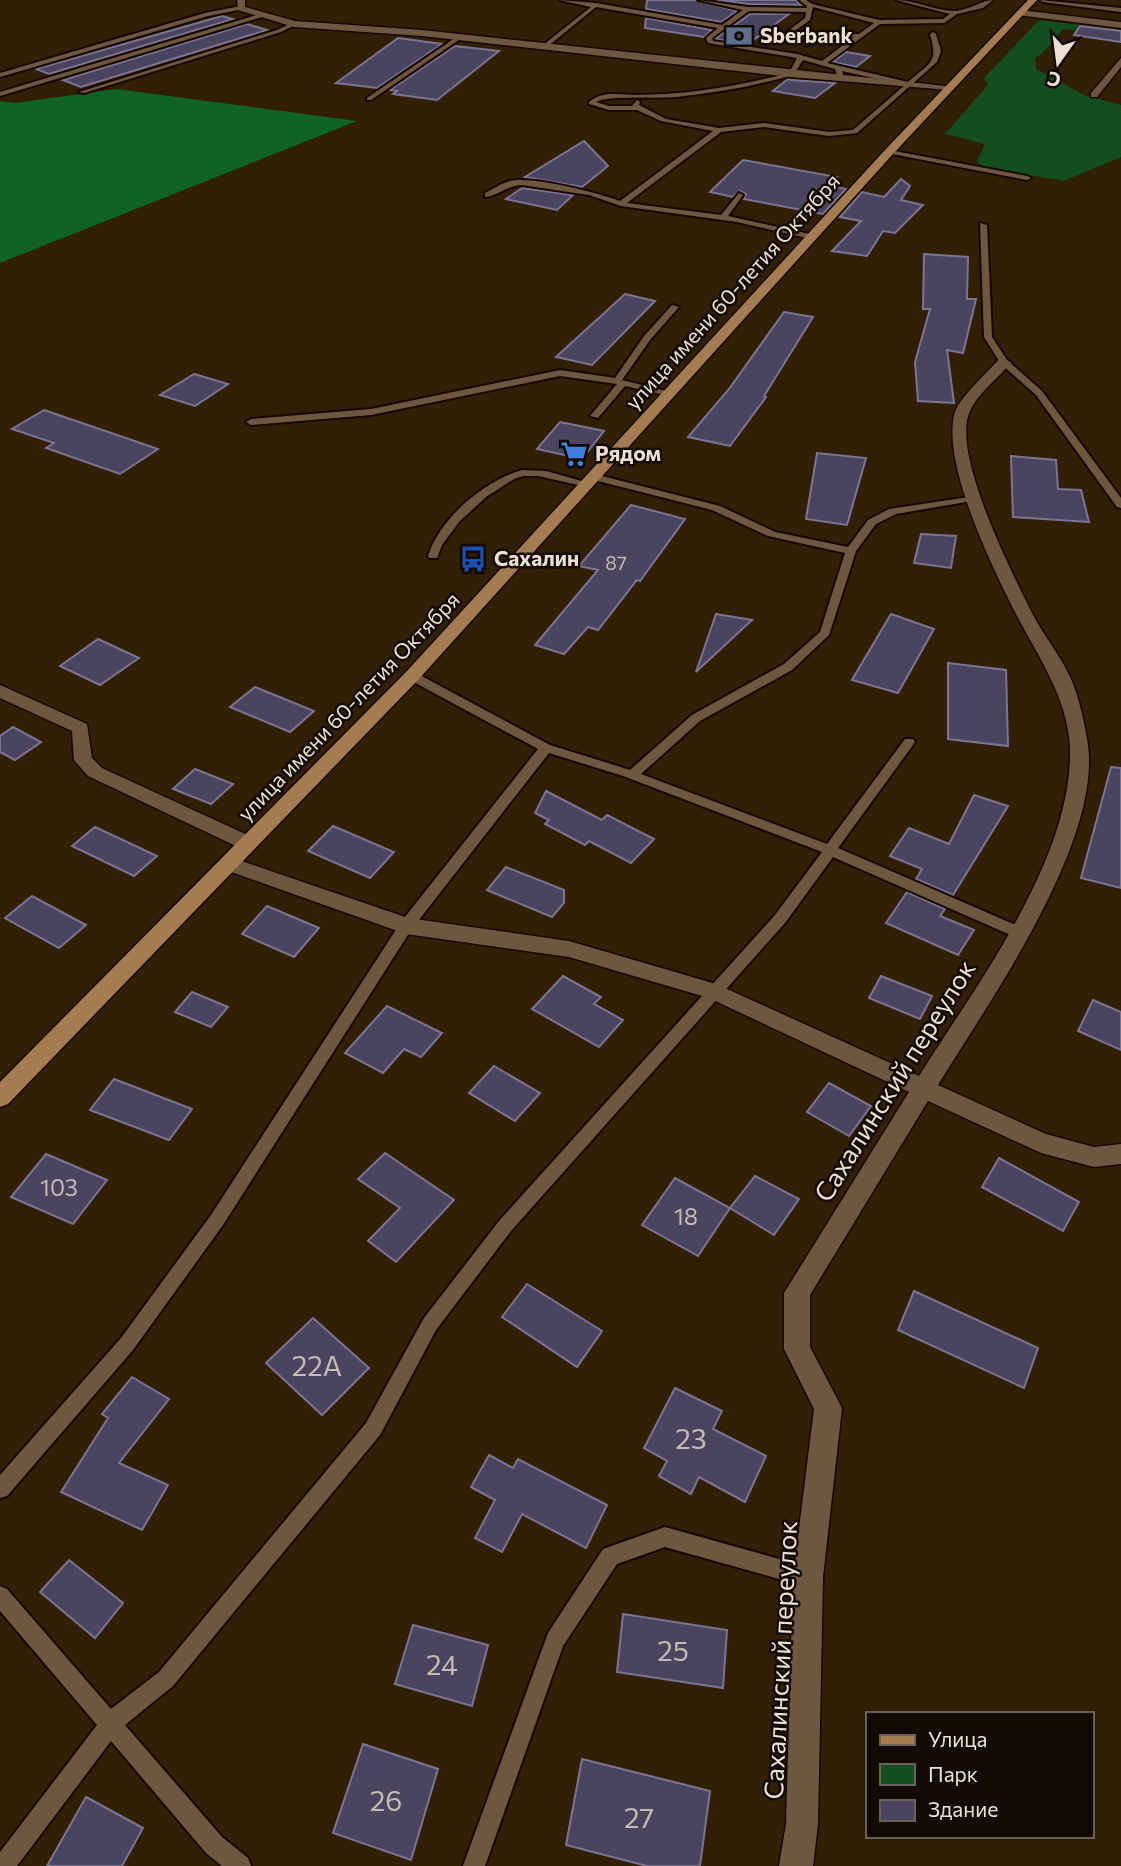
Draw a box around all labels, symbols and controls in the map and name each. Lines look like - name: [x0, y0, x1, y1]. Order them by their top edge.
- bank icon: Sberbank: [724, 21, 754, 51]
- place label: Sberbank: [760, 22, 852, 47]
- north arrow: [1023, 28, 1093, 98]
- text: С: [1045, 67, 1063, 93]
- street label: улица имени 60-летия Октября: [619, 168, 844, 414]
- supermarket icon: Рядом: [559, 439, 589, 469]
- place label: Рядом: [595, 440, 661, 465]
- bus stop icon: Сахалин: [458, 544, 488, 574]
- place label: Сахалин: [494, 545, 579, 570]
- house number: 87: [605, 551, 627, 574]
- street label: улица имени 60-летия Октября: [232, 586, 464, 826]
- street label: Сахалинский переулок: [807, 954, 981, 1207]
- house number: 103: [40, 1173, 78, 1201]
- house number: 18: [674, 1202, 698, 1230]
- house number: 22А: [292, 1348, 342, 1382]
- house number: 23: [675, 1421, 707, 1455]
- street label: Сахалинский переулок: [757, 1520, 802, 1800]
- house number: 25: [657, 1633, 689, 1667]
- house number: 24: [426, 1647, 458, 1681]
- legend: [866, 1712, 1093, 1838]
- text: Улица: [928, 1726, 987, 1751]
- text: Парк: [928, 1761, 978, 1786]
- house number: 26: [370, 1783, 402, 1817]
- text: Здание: [928, 1796, 998, 1821]
- house number: 27: [624, 1800, 654, 1834]

